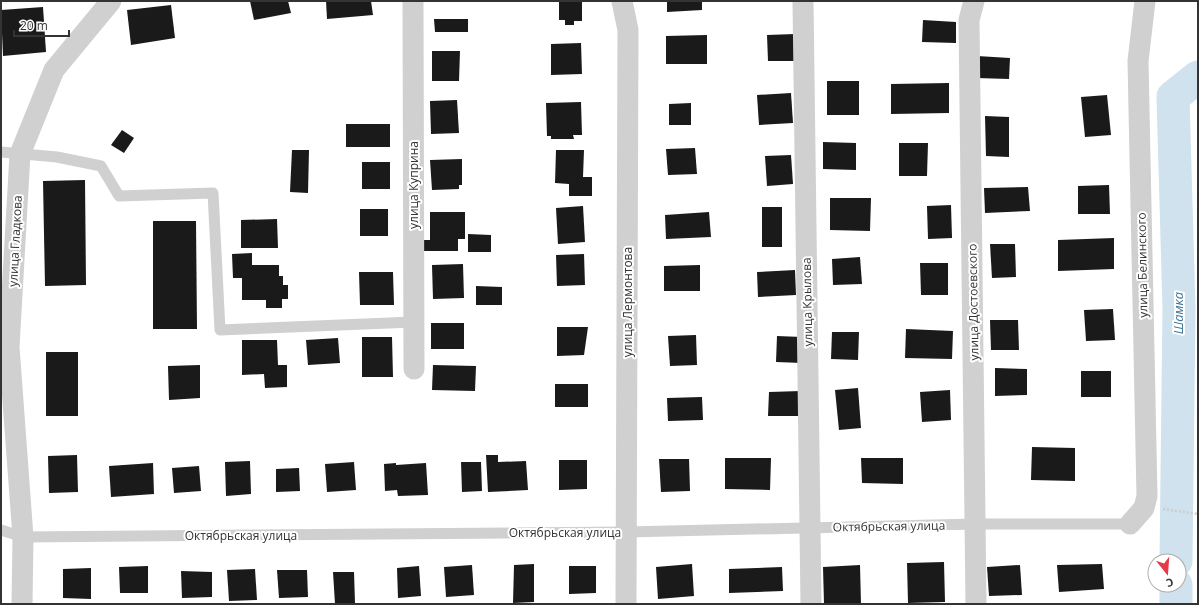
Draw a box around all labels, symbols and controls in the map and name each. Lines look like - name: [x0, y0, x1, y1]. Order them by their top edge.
- scale bar: [14, 12, 69, 38]
- text: 20 m: [20, 17, 48, 34]
- street label: улица Куприна: [405, 141, 422, 229]
- street label: улица Гладкова: [4, 195, 26, 287]
- street label: улица Белинского: [1133, 212, 1151, 318]
- street label: улица Достоевского: [963, 243, 983, 361]
- street label: улица Лермонтова: [619, 247, 636, 357]
- street label: улица Крылова: [798, 257, 816, 347]
- water label: Шамка: [1169, 291, 1187, 334]
- street label: Октябрьская улица: [833, 517, 945, 535]
- street label: Октябрьская улица: [509, 524, 621, 541]
- street label: Октябрьская улица: [185, 527, 297, 544]
- north arrow: [1147, 553, 1187, 593]
- text: С: [1165, 575, 1176, 591]

